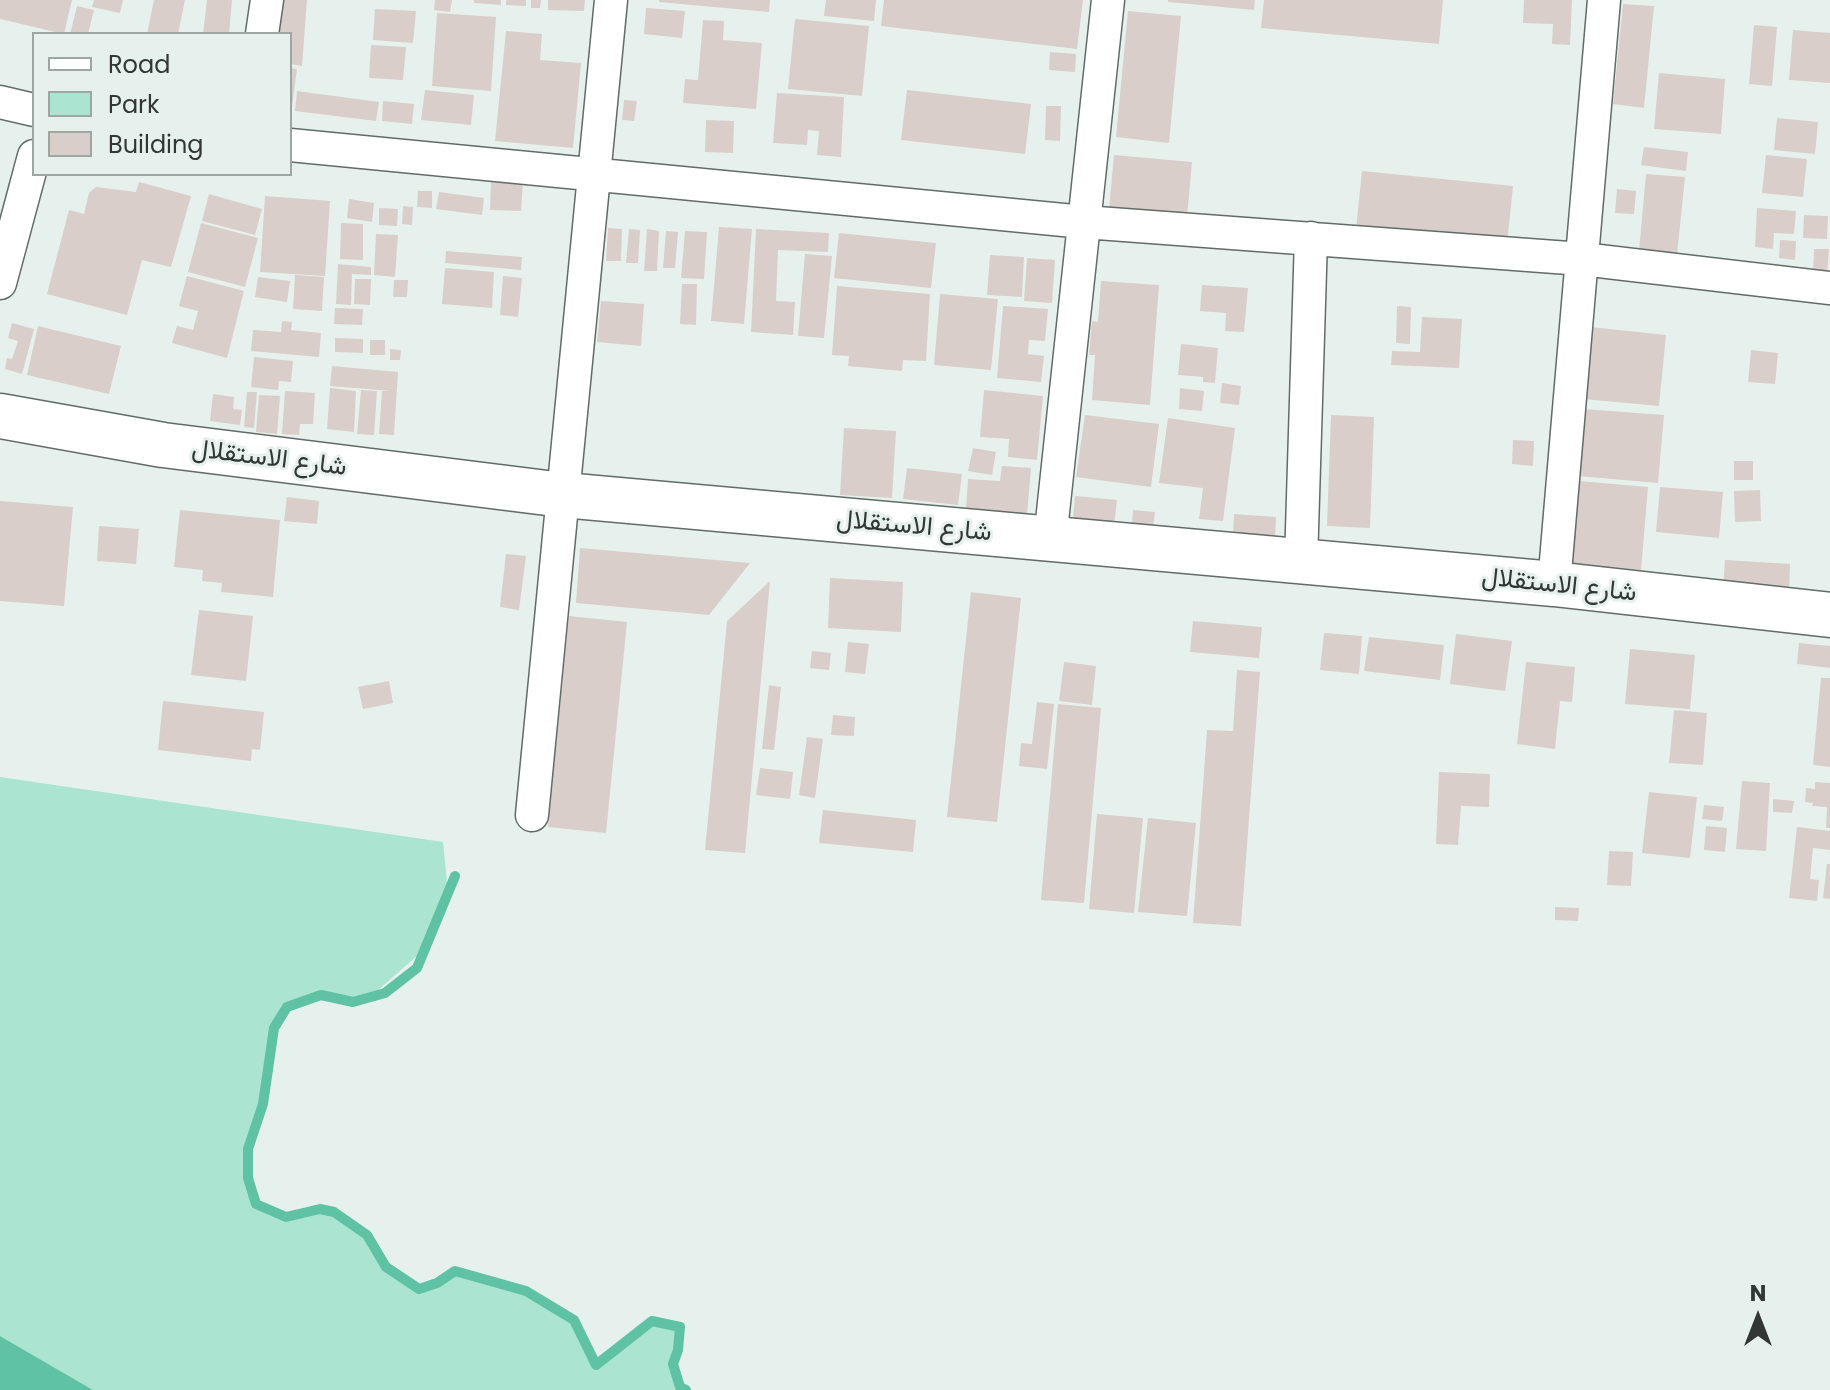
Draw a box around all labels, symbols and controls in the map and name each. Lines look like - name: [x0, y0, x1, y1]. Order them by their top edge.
- legend: [32, 32, 292, 176]
- text: Road: [108, 48, 170, 81]
- text: Park: [108, 88, 159, 121]
- text: Building: [108, 128, 204, 161]
- street label: شارع الاستقلال: [190, 434, 348, 484]
- street label: شارع الاستقلال: [835, 505, 993, 549]
- street label: شارع الاستقلال: [1480, 562, 1638, 610]
- north arrow: [1718, 1278, 1798, 1358]
- text: N: [1750, 1278, 1766, 1309]

